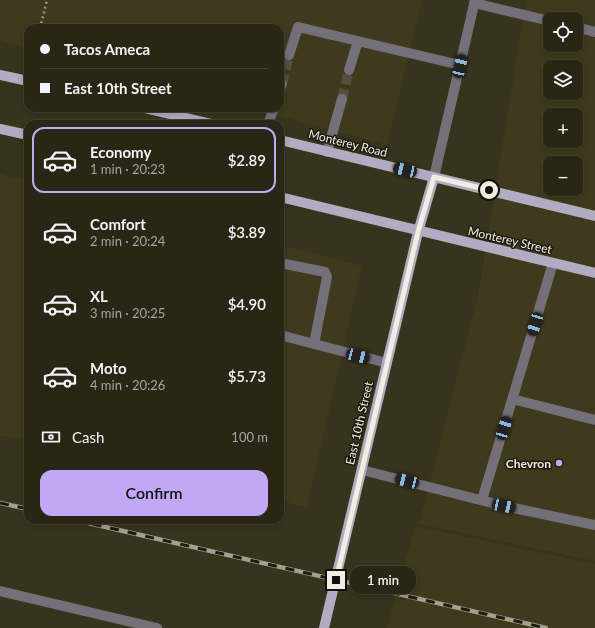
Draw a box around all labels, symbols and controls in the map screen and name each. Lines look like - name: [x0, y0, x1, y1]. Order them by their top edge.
- map controls: [543, 12, 583, 196]
- button: locate: [543, 12, 583, 52]
- text: Tacos Ameca: [64, 40, 150, 58]
- car: [451, 53, 469, 79]
- button: layers: [543, 60, 583, 100]
- text: East 10th Street: [64, 79, 171, 97]
- button: +: [543, 108, 583, 148]
- street label: Monterey Road: [307, 126, 389, 160]
- icon: car: [42, 142, 78, 178]
- text: Economy: [90, 143, 151, 161]
- text: $2.89: [228, 151, 266, 169]
- button: −: [543, 156, 583, 196]
- text: 1 min · 20:23: [90, 161, 165, 177]
- car: [392, 161, 418, 179]
- route start: [480, 181, 498, 199]
- icon: car: [42, 214, 78, 250]
- text: Comfort: [90, 215, 146, 233]
- text: $3.89: [228, 223, 266, 241]
- street label: Monterey Street: [466, 223, 554, 257]
- text: 2 min · 20:24: [90, 233, 165, 249]
- icon: car: [42, 286, 78, 322]
- text: XL: [90, 287, 108, 305]
- text: $4.90: [228, 295, 266, 313]
- text: 3 min · 20:25: [90, 305, 165, 321]
- car: [526, 311, 544, 337]
- car: [345, 347, 371, 365]
- icon: car: [42, 358, 78, 394]
- text: Moto: [90, 359, 127, 377]
- text: $5.73: [228, 367, 266, 385]
- text: 4 min · 20:26: [90, 377, 165, 393]
- street label: East 10th Street: [342, 379, 376, 466]
- car: [495, 415, 513, 441]
- icon: cash: [40, 426, 62, 448]
- text: Cash: [72, 428, 104, 446]
- text: 100 m: [231, 429, 268, 445]
- place label: Chevron: [506, 456, 551, 471]
- marker: Chevron: [554, 458, 564, 468]
- button: Confirm: [40, 470, 268, 516]
- car: [394, 472, 420, 490]
- car: [491, 498, 517, 514]
- callout: 1 min: [350, 566, 416, 594]
- route end: [327, 571, 345, 589]
- text: 1 min: [367, 572, 399, 588]

